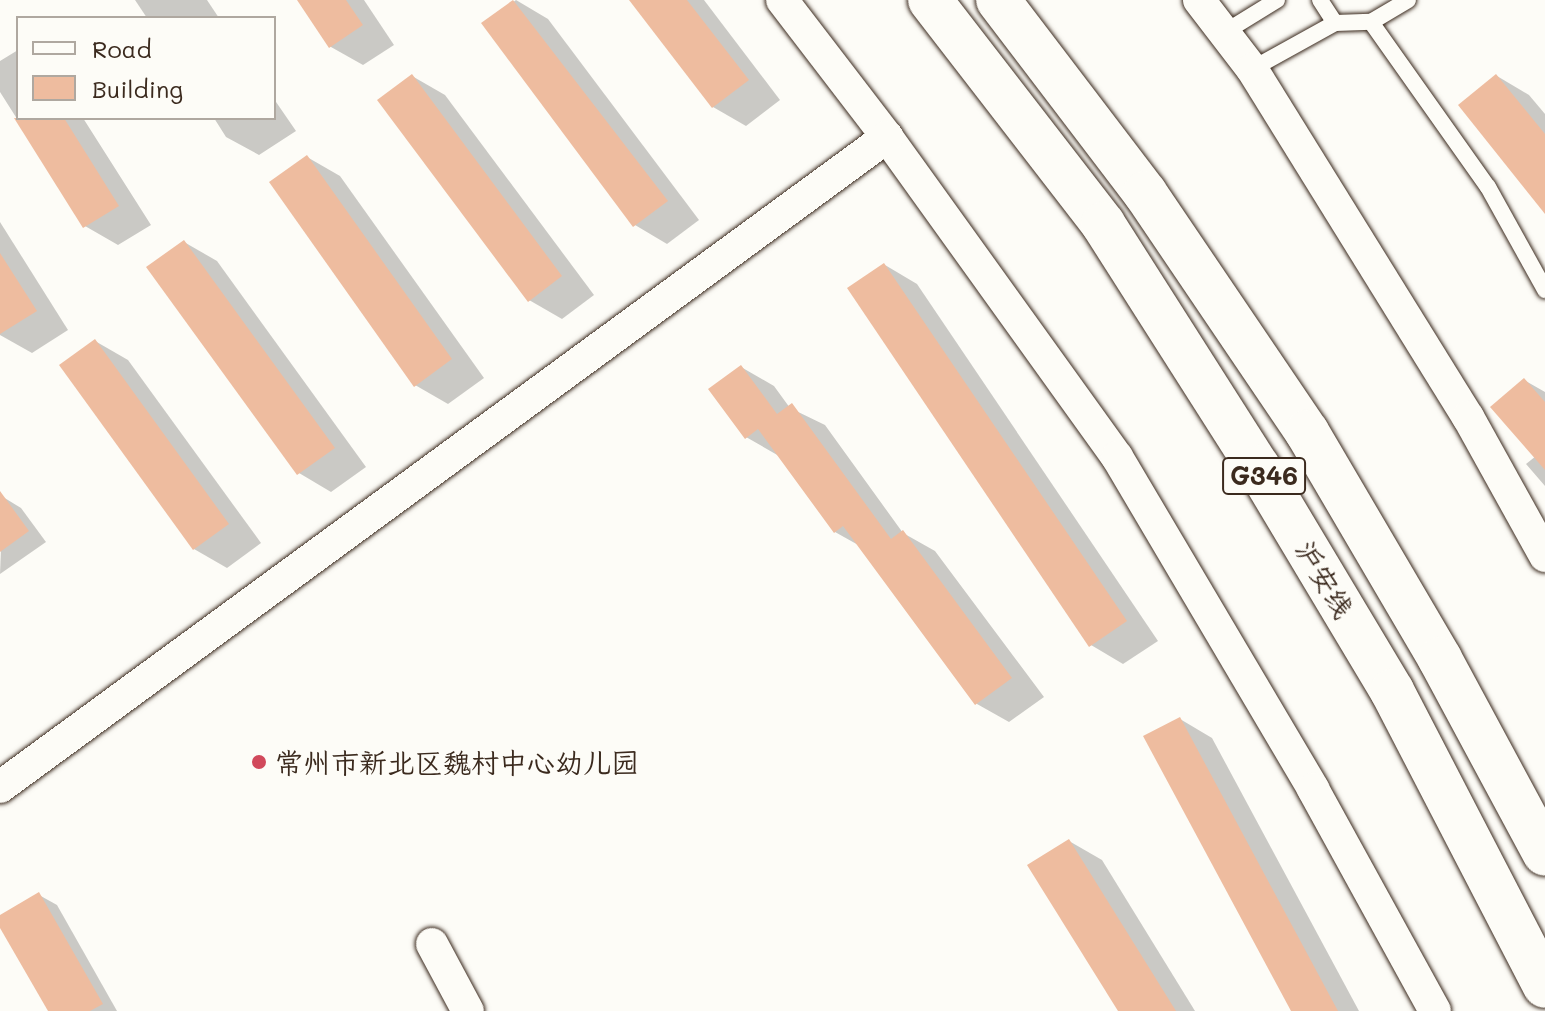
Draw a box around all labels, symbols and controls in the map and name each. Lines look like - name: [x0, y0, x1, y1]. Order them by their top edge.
- legend: [16, 16, 276, 120]
- text: Road: [92, 33, 152, 64]
- text: Building: [92, 73, 183, 104]
- road number: G346: [1222, 454, 1306, 498]
- street label: 沪安线: [1289, 534, 1361, 624]
- place label: 常州市新北区魏村中心幼儿园: [275, 745, 639, 779]
- marker: 常州市新北区魏村中心幼儿园: [250, 753, 268, 771]

